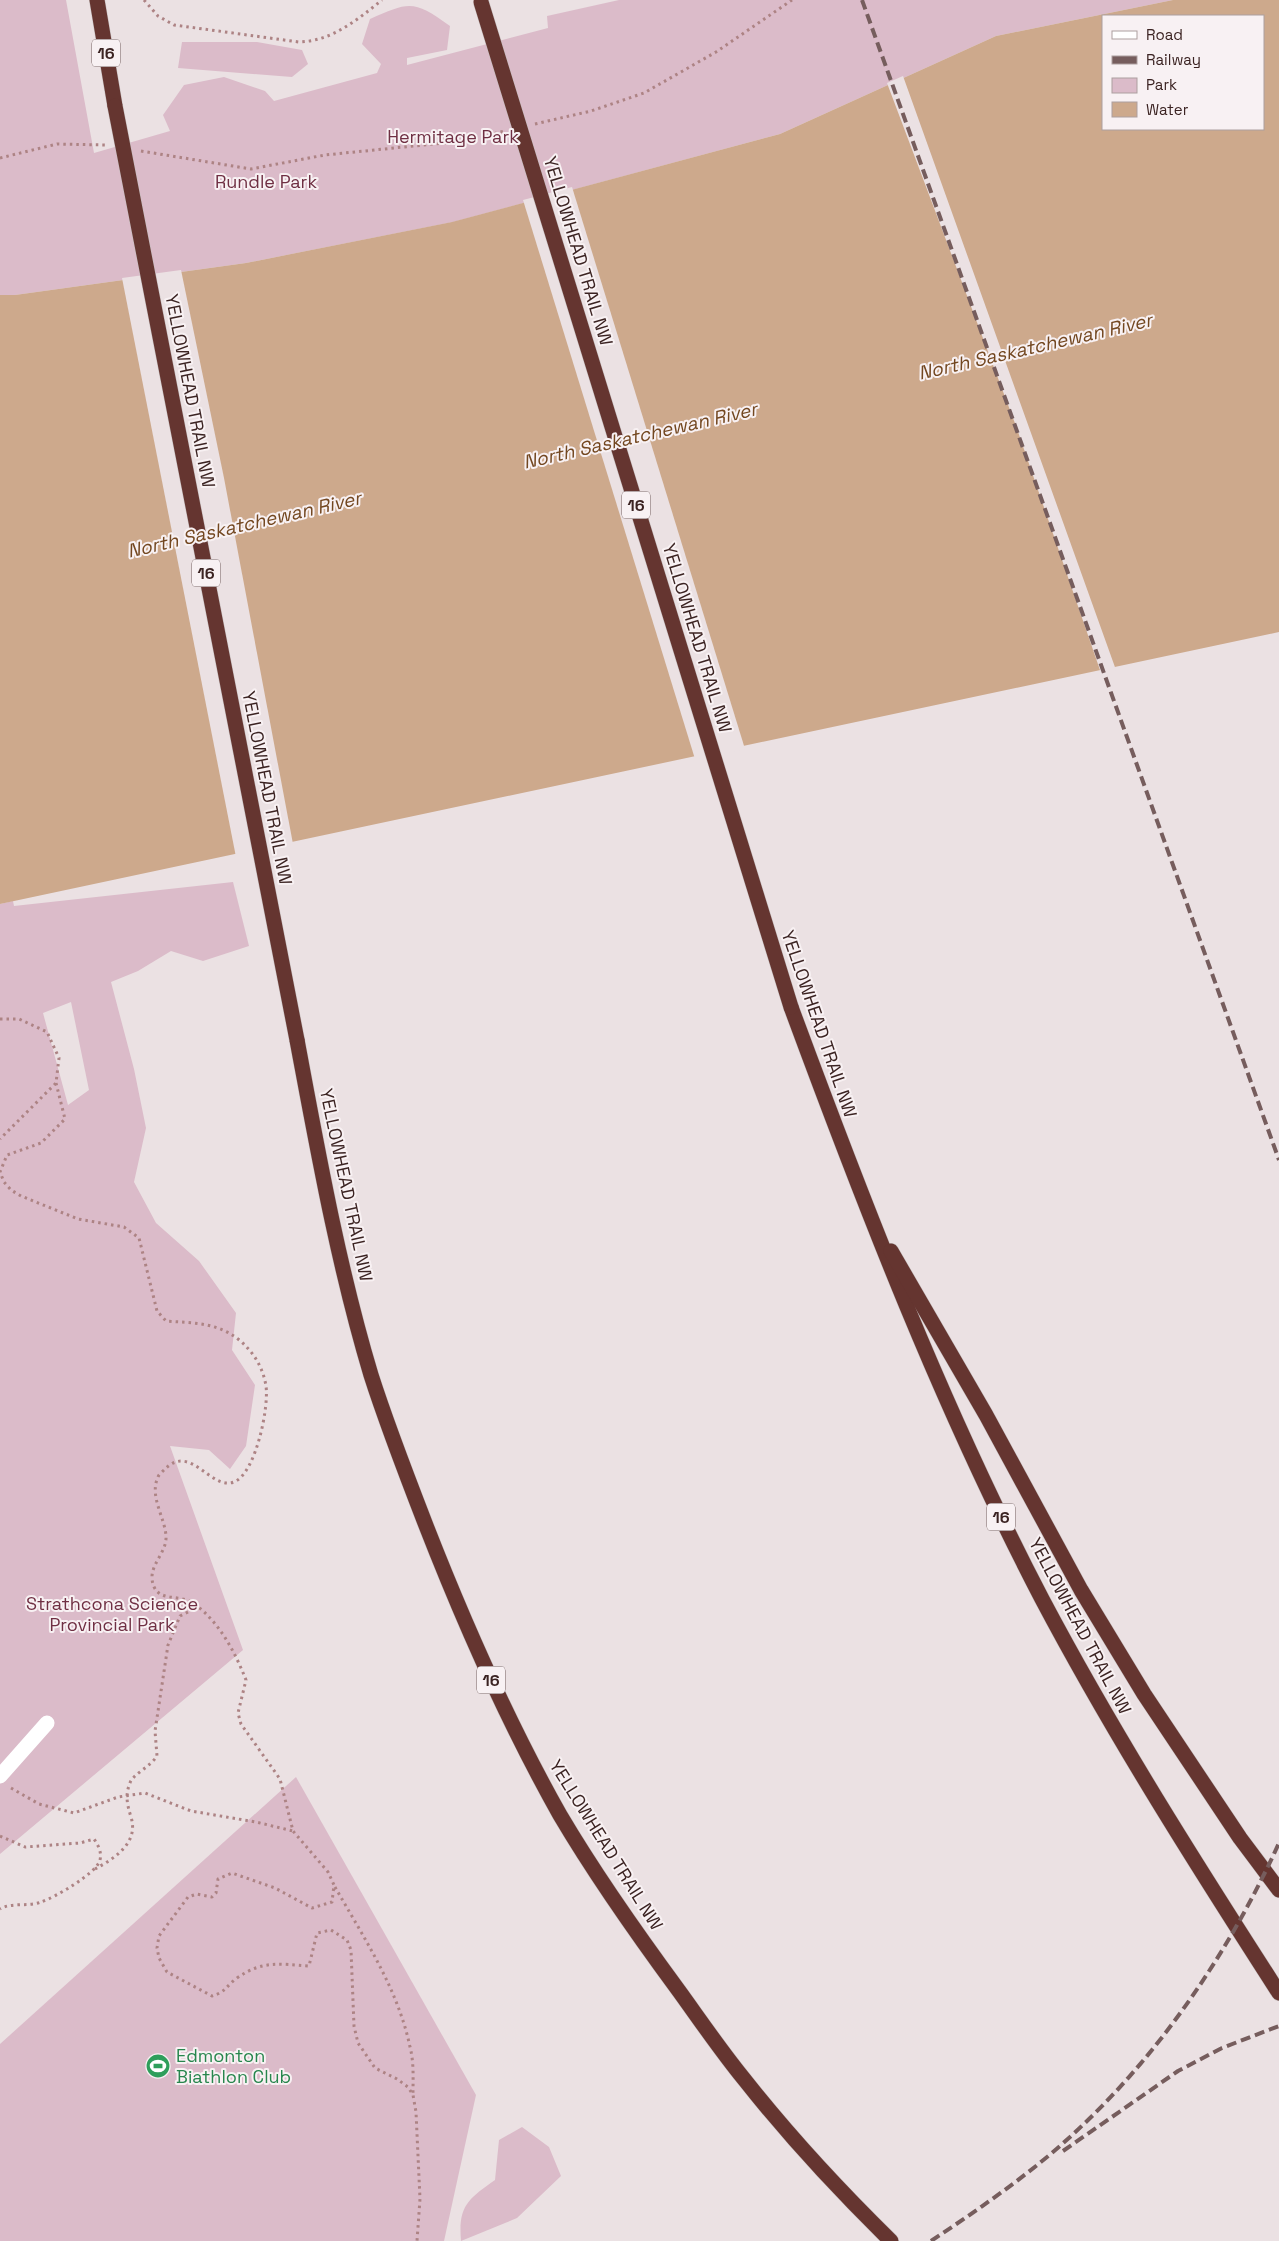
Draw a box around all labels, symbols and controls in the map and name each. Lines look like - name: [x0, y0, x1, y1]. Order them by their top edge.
- legend: [1102, 15, 1264, 130]
- text: Road: [1146, 25, 1183, 44]
- road number: 16: [92, 40, 120, 66]
- text: Railway: [1146, 50, 1201, 69]
- text: Park: [1146, 75, 1177, 94]
- text: Water: [1146, 100, 1189, 119]
- park label: Hermitage Park: [387, 125, 519, 148]
- street label: YELLOWHEAD TRAIL NW: [539, 153, 618, 349]
- park label: Rundle Park: [215, 170, 317, 193]
- street label: YELLOWHEAD TRAIL NW: [160, 292, 221, 490]
- water label: North Saskatchewan River: [916, 307, 1156, 386]
- water label: North Saskatchewan River: [521, 396, 761, 475]
- water label: North Saskatchewan River: [125, 485, 365, 564]
- road number: 16: [622, 492, 650, 518]
- street label: YELLOWHEAD TRAIL NW: [658, 540, 737, 736]
- road number: 16: [192, 560, 220, 586]
- street label: YELLOWHEAD TRAIL NW: [237, 689, 298, 887]
- street label: YELLOWHEAD TRAIL NW: [777, 927, 862, 1121]
- street label: YELLOWHEAD TRAIL NW: [315, 1086, 378, 1284]
- road number: 16: [987, 1504, 1015, 1530]
- street label: YELLOWHEAD TRAIL NW: [1024, 1533, 1137, 1718]
- park label: Strathcona Science Provincial Park: [26, 1592, 198, 1636]
- road number: 16: [477, 1666, 505, 1694]
- street label: YELLOWHEAD TRAIL NW: [545, 1755, 668, 1934]
- place label: Edmonton Biathlon Club: [176, 2044, 291, 2088]
- sports icon: Edmonton Biathlon Club: [145, 2053, 171, 2079]

